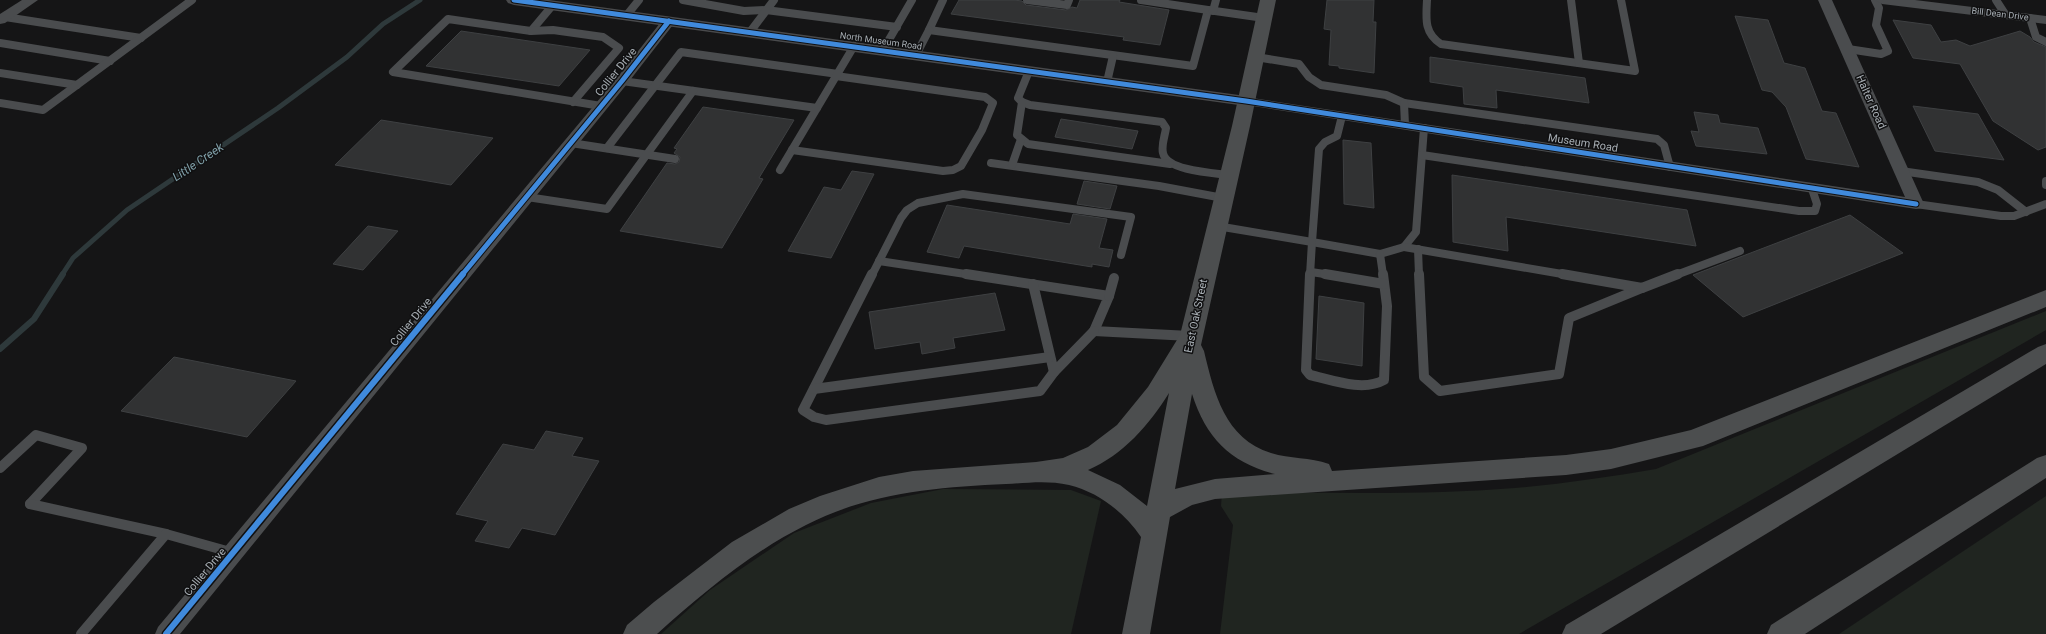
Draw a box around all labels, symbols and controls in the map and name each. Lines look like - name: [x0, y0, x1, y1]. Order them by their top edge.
- street label: Bill Dean Drive: [1971, 6, 2029, 22]
- street label: North Museum Road: [839, 30, 923, 52]
- street label: Collier Drive: [593, 45, 640, 99]
- street label: Halter Road: [1853, 73, 1889, 131]
- street label: Museum Road: [1547, 131, 1619, 155]
- water label: Little Creek: [170, 139, 227, 184]
- street label: East Oak Street: [1182, 278, 1210, 354]
- street label: Collier Drive: [388, 295, 435, 349]
- street label: Collier Drive: [181, 545, 229, 599]

